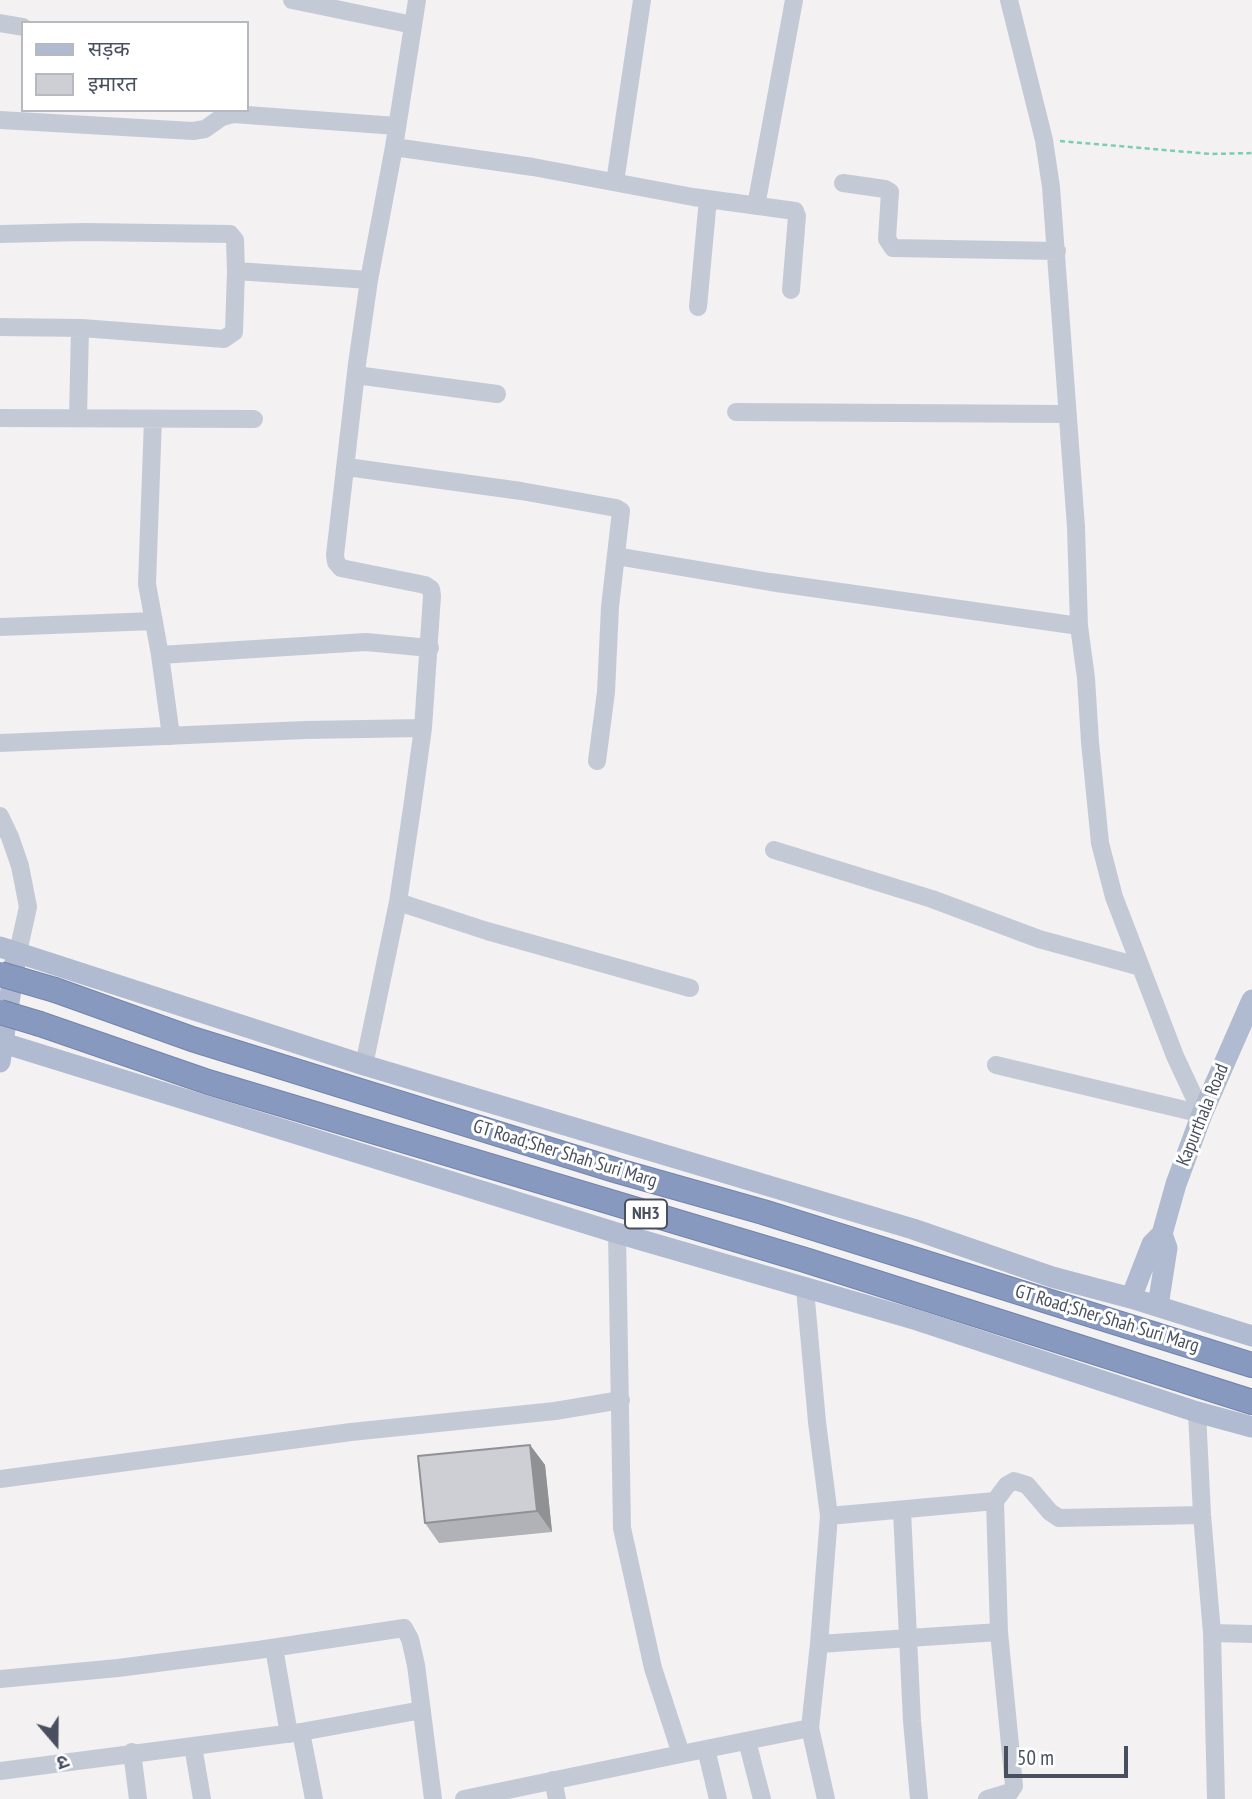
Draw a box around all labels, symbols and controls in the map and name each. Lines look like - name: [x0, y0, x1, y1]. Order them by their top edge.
- legend: [21, 21, 248, 112]
- text: सड़क: [88, 35, 130, 62]
- text: इमारत: [88, 70, 137, 97]
- street label: Kapurthala Road: [1172, 1060, 1234, 1170]
- street label: GT Road;Sher Shah Suri Marg: [470, 1115, 660, 1193]
- road number: NH3: [625, 1199, 667, 1228]
- street label: GT Road;Sher Shah Suri Marg: [1012, 1280, 1202, 1358]
- north arrow: [21, 1708, 91, 1778]
- scale bar: [1007, 1732, 1131, 1776]
- text: 50 m: [1017, 1744, 1054, 1771]
- text: उ: [54, 1750, 73, 1776]

